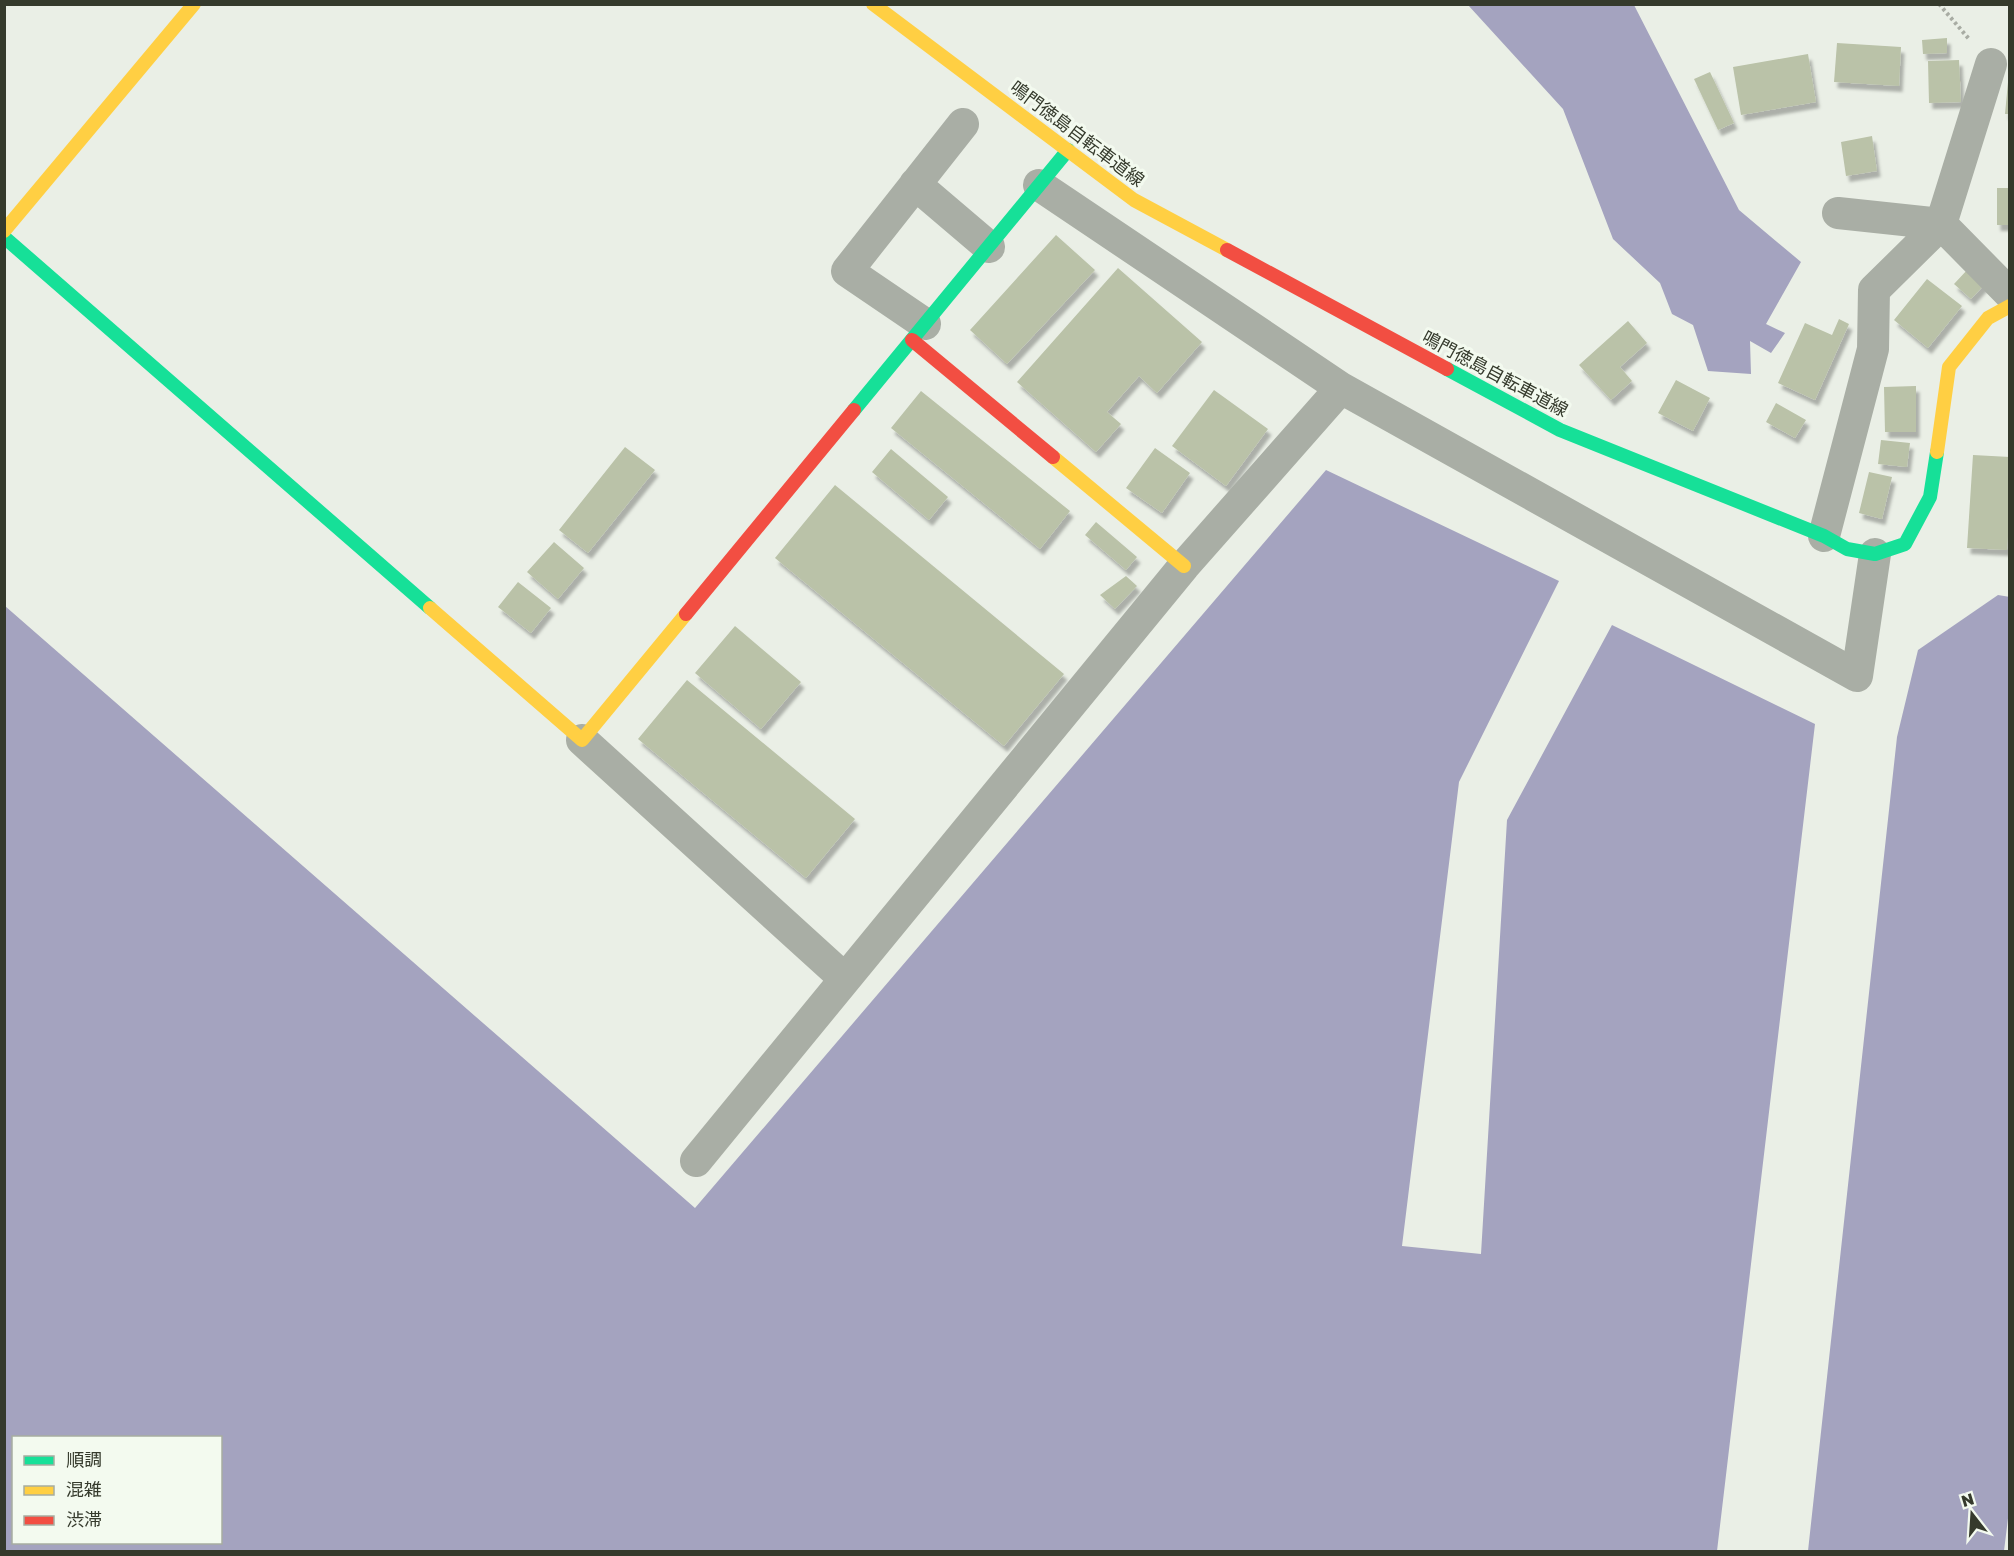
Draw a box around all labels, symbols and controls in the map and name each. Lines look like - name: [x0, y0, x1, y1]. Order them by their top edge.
- street label: 鳴門徳島自転車道線: [1006, 76, 1149, 191]
- street label: 鳴門徳島自転車道線: [1419, 325, 1572, 421]
- legend: [12, 1436, 222, 1544]
- text: 順調: [66, 1448, 102, 1470]
- text: 混雑: [66, 1478, 102, 1500]
- north arrow: [1942, 1484, 2002, 1544]
- text: N: [1959, 1488, 1976, 1511]
- text: 渋滞: [66, 1508, 102, 1530]

